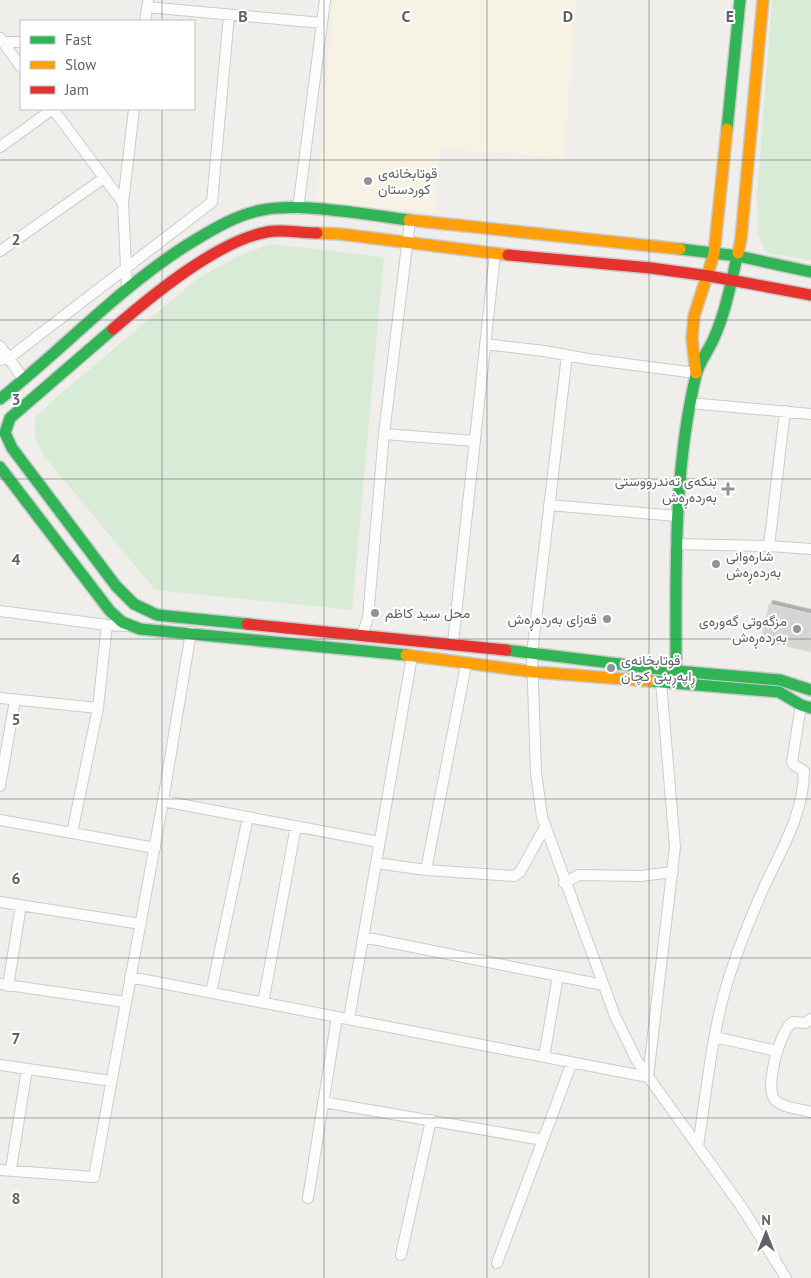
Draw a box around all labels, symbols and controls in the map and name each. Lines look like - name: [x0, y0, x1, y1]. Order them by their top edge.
- text: B: [238, 6, 248, 26]
- text: C: [402, 6, 411, 26]
- text: D: [563, 6, 573, 26]
- text: E: [726, 6, 734, 26]
- legend: [20, 20, 195, 110]
- text: Fast: [65, 30, 92, 49]
- text: Slow: [65, 55, 96, 74]
- text: Jam: [64, 80, 89, 99]
- place label: قوتابخانەی کوردستان: [378, 164, 437, 198]
- marker: قوتابخانەی کوردستان: [362, 175, 374, 187]
- text: 2: [11, 229, 21, 249]
- text: 3: [11, 389, 21, 409]
- place label: بنکەی تەندرووستی بەردەڕەش: [615, 472, 717, 509]
- marker: بنکەی تەندرووستی بەردەڕەش: [721, 482, 735, 496]
- place label: شارەوانی بەردەڕەش: [726, 547, 781, 584]
- text: 4: [11, 549, 21, 569]
- marker: شارەوانی بەردەڕەش: [710, 558, 722, 570]
- place label: محل سيد كاظم: [385, 604, 470, 622]
- marker: محل سيد كاظم: [369, 607, 381, 619]
- place label: قەزای بەردەڕەش: [508, 610, 597, 631]
- place label: مزگەوتی گەورەی بەردەڕەش: [699, 612, 787, 649]
- marker: قەزای بەردەڕەش: [601, 613, 613, 625]
- marker: مزگەوتی گەورەی بەردەڕەش: [791, 623, 803, 635]
- place label: قوتابخانەی ڕاپەڕینی کچان: [621, 651, 695, 688]
- marker: قوتابخانەی ڕاپەڕینی کچان: [605, 662, 617, 674]
- text: 5: [11, 709, 21, 729]
- text: 6: [11, 868, 21, 888]
- text: 7: [11, 1028, 21, 1048]
- text: 8: [11, 1188, 21, 1208]
- north arrow: [741, 1208, 791, 1258]
- text: N: [761, 1211, 771, 1229]

